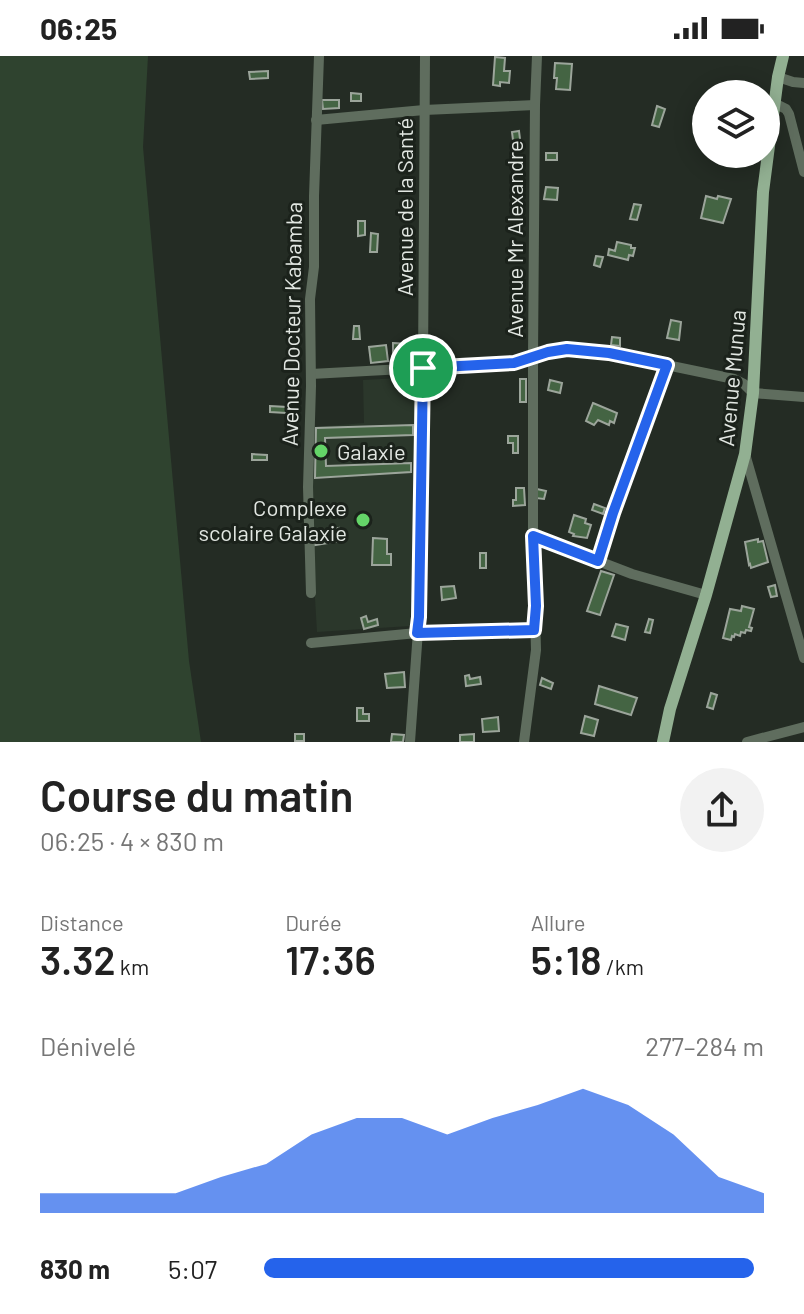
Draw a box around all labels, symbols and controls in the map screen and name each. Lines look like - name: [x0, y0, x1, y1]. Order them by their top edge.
- text: 06:25: [40, 10, 117, 46]
- map controls: [692, 80, 780, 168]
- button: layers: [692, 80, 780, 168]
- street label: Avenue de la Santé: [391, 118, 417, 296]
- street label: Avenue Mr Alexandre: [501, 140, 527, 338]
- street label: Avenue Docteur Kabamba: [276, 202, 306, 446]
- street label: Avenue Munua: [712, 309, 750, 447]
- pin: [389, 334, 457, 402]
- icon: arrive: [401, 346, 445, 390]
- place label: Galaxie: [337, 438, 406, 464]
- marker: Galaxie: [312, 442, 330, 460]
- place label: Complexe scolaire Galaxie: [198, 494, 347, 545]
- marker: Complexe scolaire Galaxie: [354, 511, 372, 529]
- text: Course du matin: [40, 768, 353, 821]
- button: share: [680, 768, 764, 852]
- text: 06:25 · 4 × 830 m: [40, 825, 224, 856]
- text: Distance: [40, 909, 124, 935]
- text: Durée: [285, 909, 342, 935]
- text: Allure: [531, 909, 586, 935]
- text: 3.32: [40, 935, 115, 983]
- text: 17:36: [285, 935, 376, 983]
- text: 5:18: [531, 935, 602, 983]
- text: km: [115, 953, 149, 979]
- text: /km: [602, 953, 644, 979]
- text: Dénivelé: [40, 1030, 136, 1061]
- text: 277–284 m: [645, 1030, 764, 1061]
- text: 830 m: [40, 1253, 110, 1284]
- text: 5:07: [168, 1253, 217, 1284]

